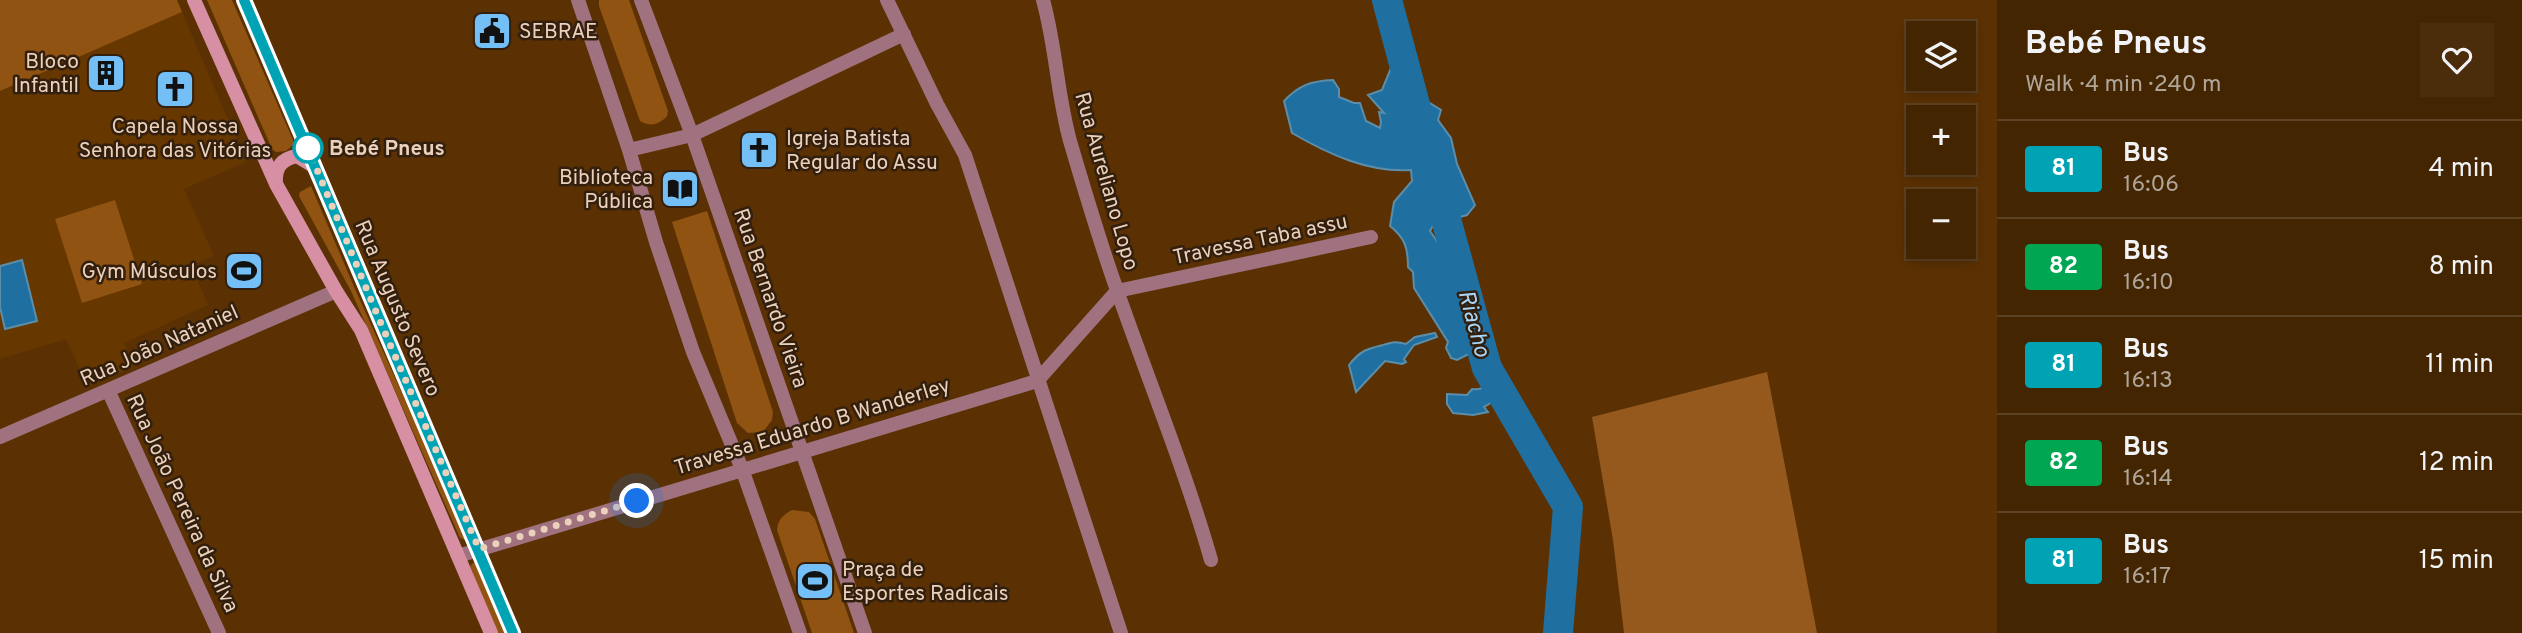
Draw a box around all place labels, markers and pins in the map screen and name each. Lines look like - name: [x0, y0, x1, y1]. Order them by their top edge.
- public building icon: SEBRAE: [471, 10, 513, 52]
- place label: SEBRAE: [519, 19, 598, 46]
- place label: Bloco Infantil: [13, 49, 79, 100]
- building icon: Bloco Infantil: [85, 52, 127, 94]
- church icon: Capela Nossa Senhora das Vitórias: [154, 68, 196, 110]
- place label: Capela Nossa Senhora das Vitórias: [79, 114, 271, 165]
- place label: Igreja Batista Regular do Assu: [786, 126, 938, 177]
- church icon: Igreja Batista Regular do Assu: [738, 129, 780, 171]
- marker: Bebé Pneus: [293, 133, 323, 163]
- place label: Bebé Pneus: [329, 136, 445, 163]
- place label: Biblioteca Pública: [559, 165, 653, 216]
- library icon: Biblioteca Pública: [659, 168, 701, 210]
- sports icon: Gym Músculos: [223, 250, 265, 292]
- place label: Gym Músculos: [82, 259, 217, 286]
- place label: Praça de Esportes Radicais: [842, 557, 1009, 608]
- sports icon: Praça de Esportes Radicais: [794, 560, 836, 602]

